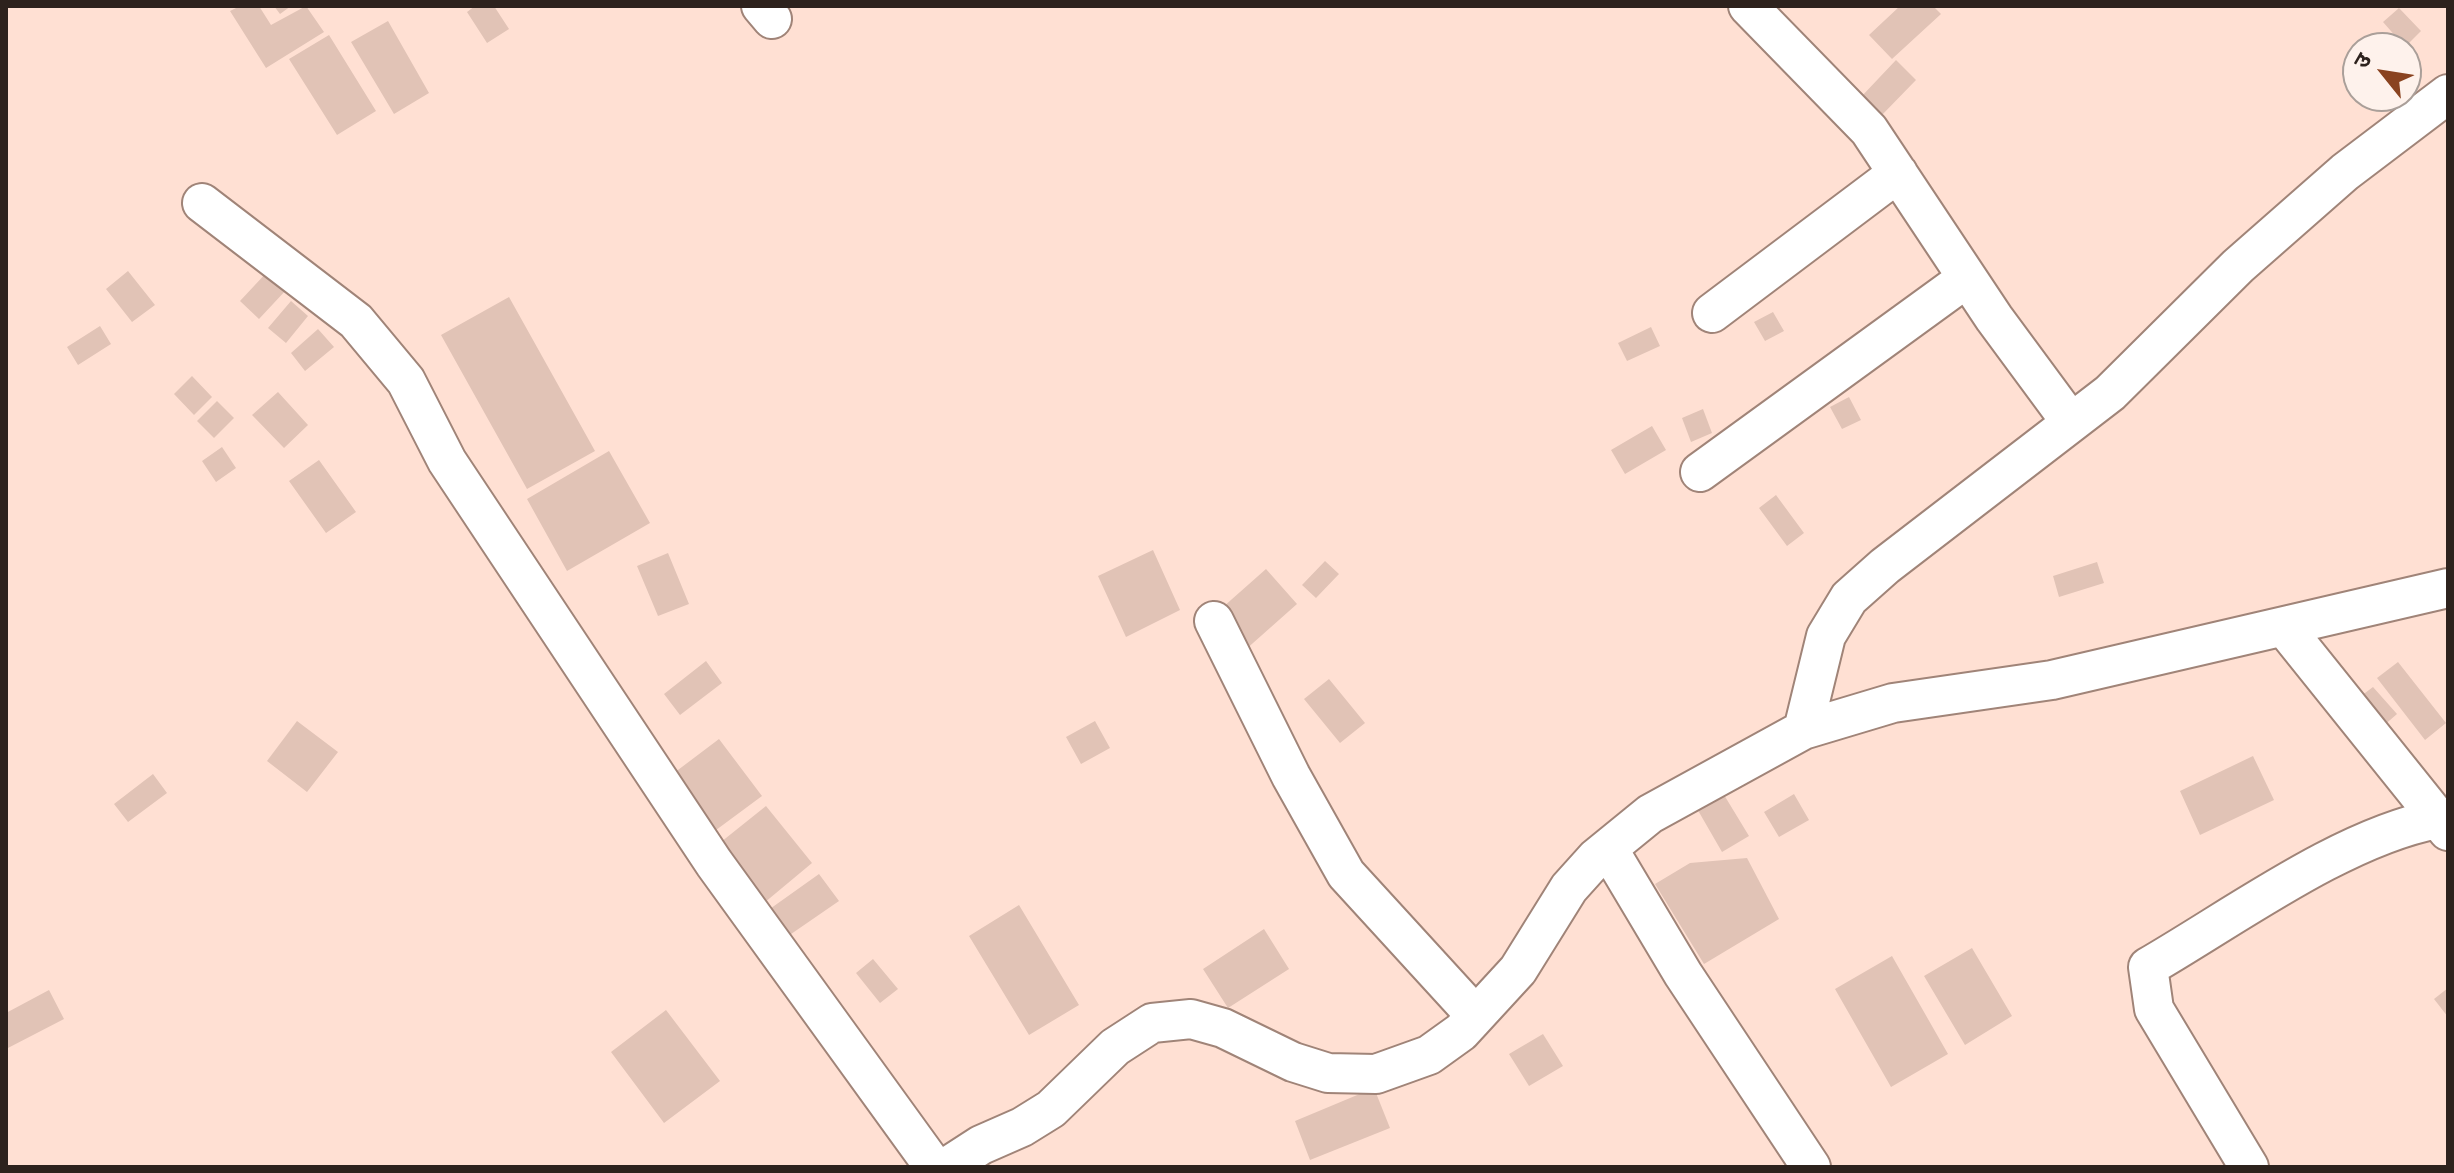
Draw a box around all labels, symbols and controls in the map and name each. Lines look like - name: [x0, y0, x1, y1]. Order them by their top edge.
- north arrow: [2342, 32, 2422, 112]
- text: उ: [2348, 48, 2377, 73]

